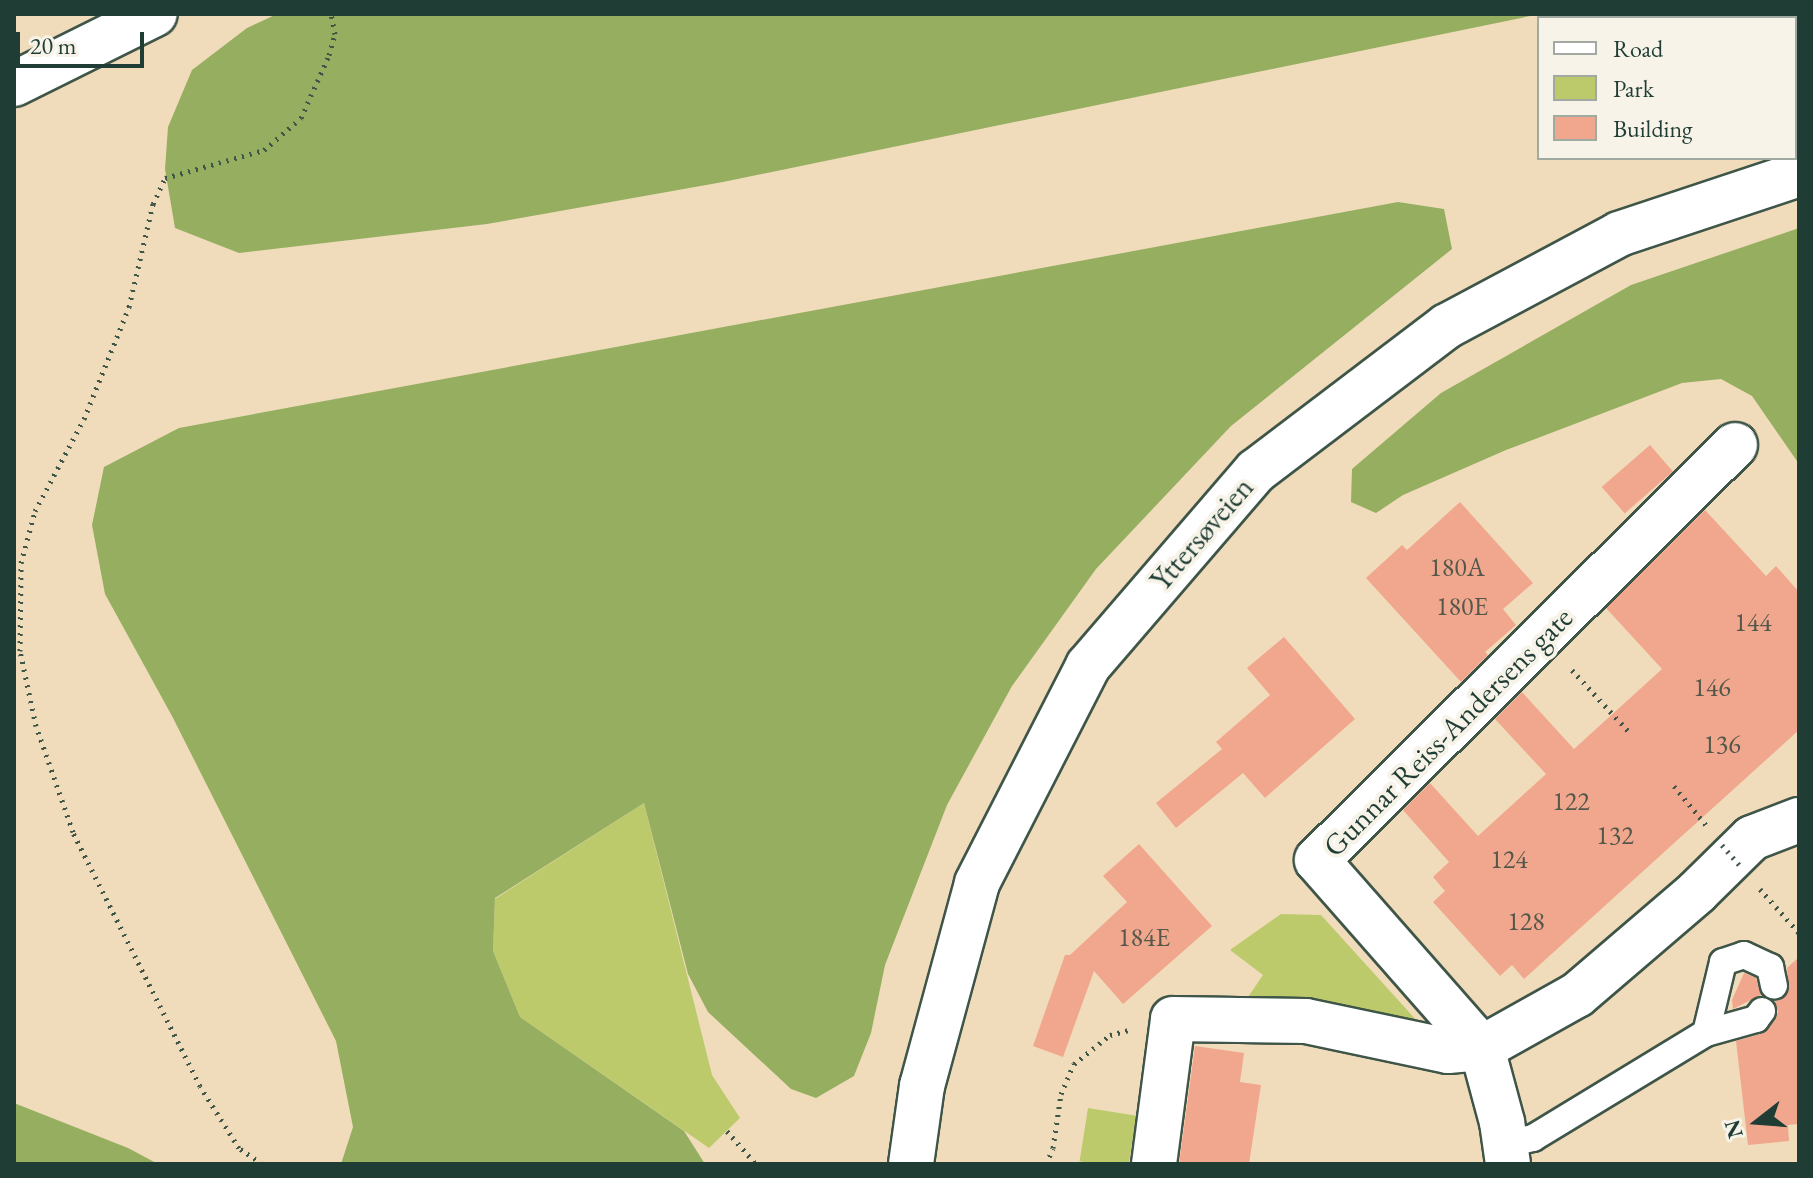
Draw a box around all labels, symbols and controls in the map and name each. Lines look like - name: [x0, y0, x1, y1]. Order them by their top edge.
- scale bar: [20, 16, 148, 66]
- legend: [1537, 16, 1797, 160]
- text: 20 m: [30, 30, 77, 61]
- text: Road: [1613, 33, 1663, 64]
- text: Park: [1613, 73, 1654, 104]
- text: Building: [1613, 113, 1693, 144]
- street label: Yttersøveien: [1143, 470, 1261, 598]
- house number: 180A: [1429, 552, 1485, 584]
- house number: 180E: [1436, 591, 1488, 623]
- street label: Gunnar Reiss-Andersens gate: [1316, 600, 1580, 864]
- house number: 144: [1734, 607, 1772, 639]
- house number: 146: [1693, 672, 1731, 704]
- house number: 136: [1703, 729, 1741, 761]
- house number: 122: [1552, 786, 1590, 818]
- house number: 132: [1596, 820, 1634, 852]
- house number: 124: [1490, 844, 1528, 876]
- house number: 128: [1507, 906, 1545, 938]
- house number: 184E: [1118, 922, 1170, 954]
- north arrow: [1717, 1082, 1797, 1162]
- text: N: [1717, 1116, 1750, 1142]

